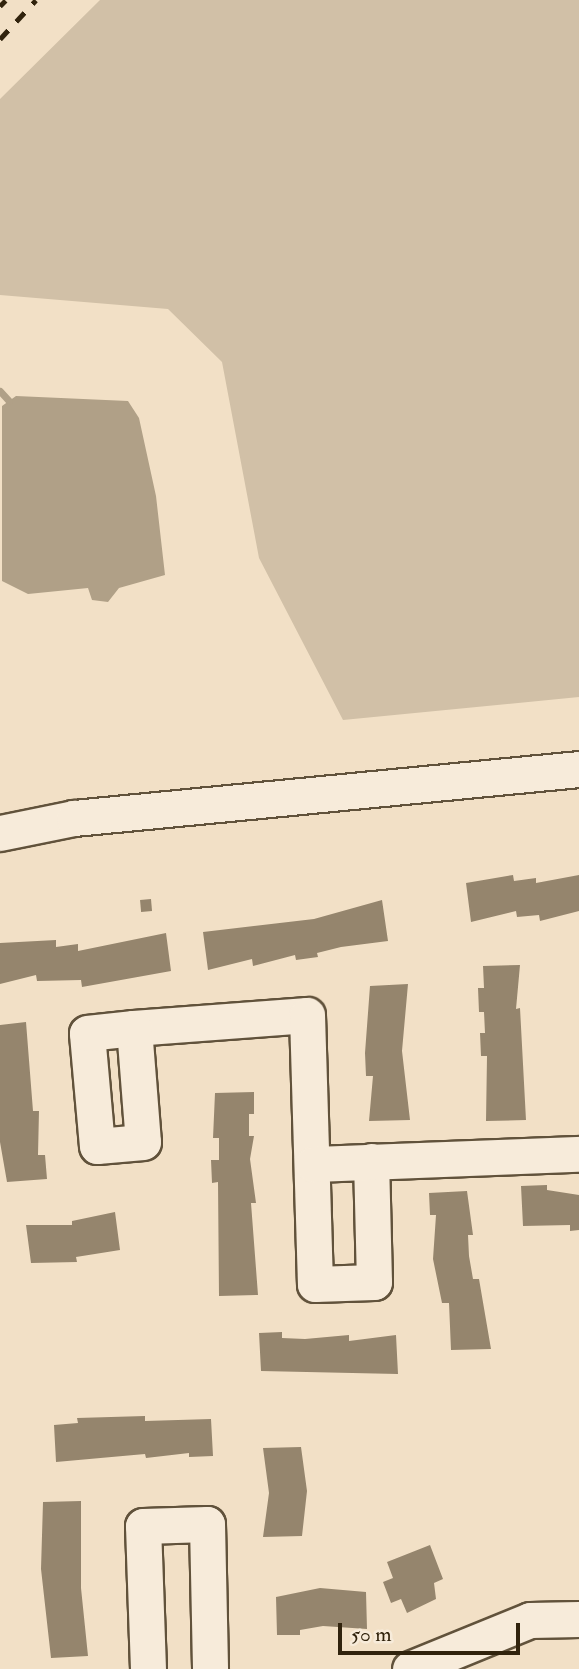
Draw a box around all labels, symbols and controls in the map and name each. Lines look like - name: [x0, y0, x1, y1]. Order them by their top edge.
- scale bar: [341, 1610, 523, 1654]
- text: 50 m: [351, 1621, 392, 1648]

